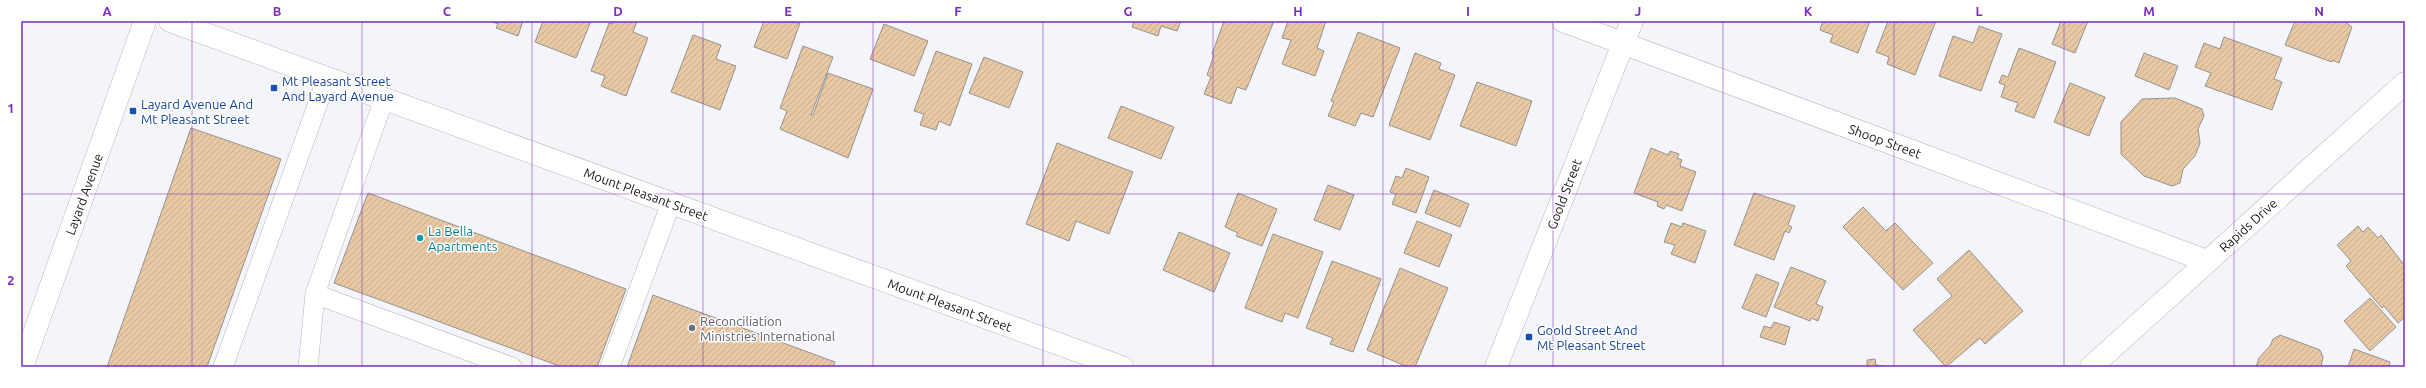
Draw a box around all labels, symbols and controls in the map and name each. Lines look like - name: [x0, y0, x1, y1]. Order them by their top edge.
- text: A: [102, 4, 112, 18]
- text: B: [273, 4, 282, 18]
- text: C: [443, 4, 452, 18]
- text: D: [613, 4, 623, 18]
- text: E: [784, 4, 792, 18]
- text: F: [954, 4, 962, 18]
- text: G: [1124, 4, 1133, 18]
- text: H: [1293, 4, 1303, 18]
- text: I: [1466, 4, 1470, 18]
- text: J: [1635, 4, 1641, 18]
- text: K: [1804, 4, 1813, 18]
- text: L: [1975, 4, 1983, 18]
- text: M: [2143, 4, 2155, 18]
- text: N: [2314, 4, 2324, 18]
- place label: Mt Pleasant Street And Layard Avenue: [282, 74, 394, 103]
- marker: Mt Pleasant Street And Layard Avenue: [269, 83, 279, 93]
- place label: Layard Avenue And Mt Pleasant Street: [141, 97, 253, 126]
- text: 1: [7, 101, 15, 115]
- marker: Layard Avenue And Mt Pleasant Street: [128, 106, 138, 116]
- street label: Shoop Street: [1847, 121, 1923, 161]
- street label: Layard Avenue: [63, 151, 105, 237]
- street label: Goold Street: [1544, 157, 1584, 231]
- street label: Mount Pleasant Street: [582, 165, 710, 223]
- street label: Rapids Drive: [2216, 196, 2280, 254]
- place label: La Bella Apartments: [428, 224, 498, 253]
- marker: La Bella Apartments: [415, 233, 425, 243]
- text: 2: [7, 273, 15, 287]
- street label: Mount Pleasant Street: [886, 276, 1014, 334]
- place label: Reconciliation Ministries International: [700, 314, 836, 343]
- marker: Reconciliation Ministries International: [687, 323, 697, 333]
- place label: Goold Street And Mt Pleasant Street: [1537, 323, 1646, 352]
- marker: Goold Street And Mt Pleasant Street: [1524, 332, 1534, 342]

